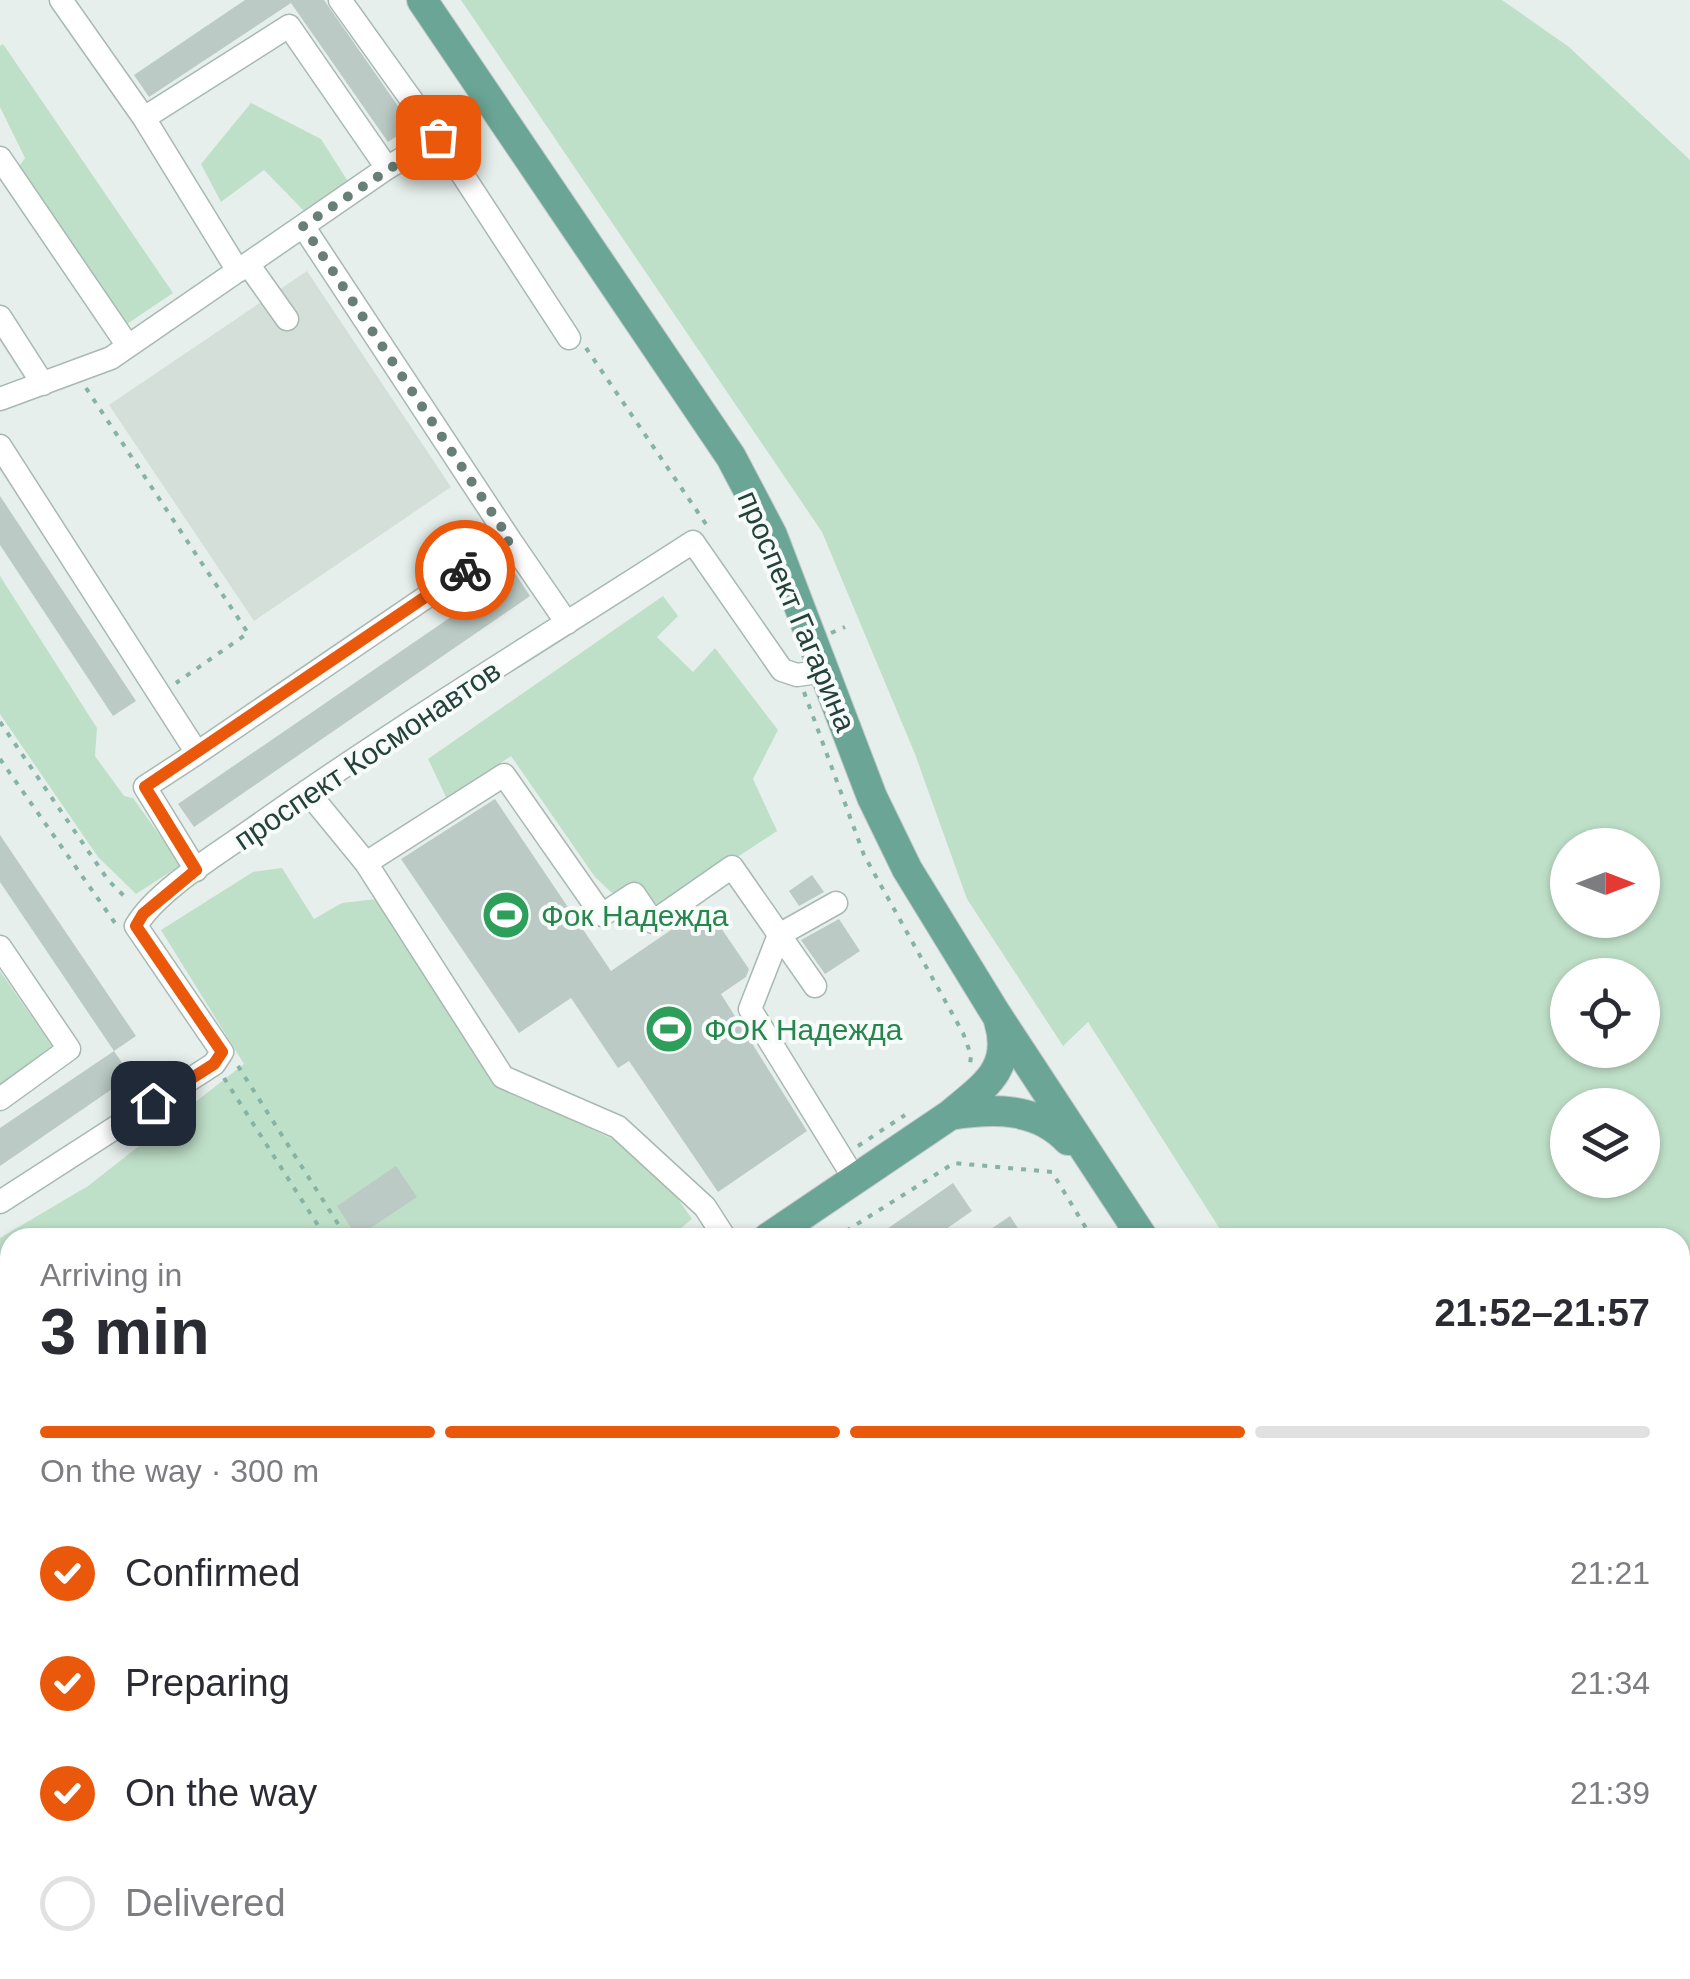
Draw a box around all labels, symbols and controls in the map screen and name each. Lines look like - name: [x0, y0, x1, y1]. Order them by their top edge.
- pin: [396, 95, 481, 180]
- icon: bag: [411, 110, 466, 165]
- street label: проспект Гагарина: [731, 486, 863, 736]
- courier: [415, 520, 515, 620]
- icon: bike: [438, 543, 493, 598]
- street label: проспект Космонавтов: [228, 653, 506, 857]
- north arrow: [1550, 828, 1660, 938]
- map controls: [1550, 828, 1660, 1198]
- sports icon: Фок Надежда: [480, 889, 532, 941]
- place label: Фок Надежда: [541, 899, 729, 932]
- button: locate: [1550, 958, 1660, 1068]
- sports icon: ФОК Надежда: [643, 1003, 695, 1055]
- place label: ФОК Надежда: [704, 1013, 903, 1046]
- pin: [111, 1061, 196, 1146]
- icon: home: [126, 1076, 181, 1131]
- button: layers: [1550, 1088, 1660, 1198]
- text: Arriving in: [40, 1257, 182, 1293]
- text: 21:52–21:57: [1434, 1292, 1650, 1334]
- text: 3 min: [40, 1295, 210, 1368]
- text: On the way · 300 m: [40, 1453, 319, 1489]
- icon: check: [40, 1546, 95, 1601]
- text: Confirmed: [125, 1552, 300, 1594]
- text: 21:21: [1570, 1555, 1650, 1591]
- icon: check: [40, 1656, 95, 1711]
- text: Preparing: [125, 1662, 290, 1704]
- text: 21:34: [1570, 1665, 1650, 1701]
- icon: check: [40, 1766, 95, 1821]
- text: On the way: [125, 1772, 317, 1814]
- text: 21:39: [1570, 1775, 1650, 1811]
- text: Delivered: [125, 1882, 286, 1924]

